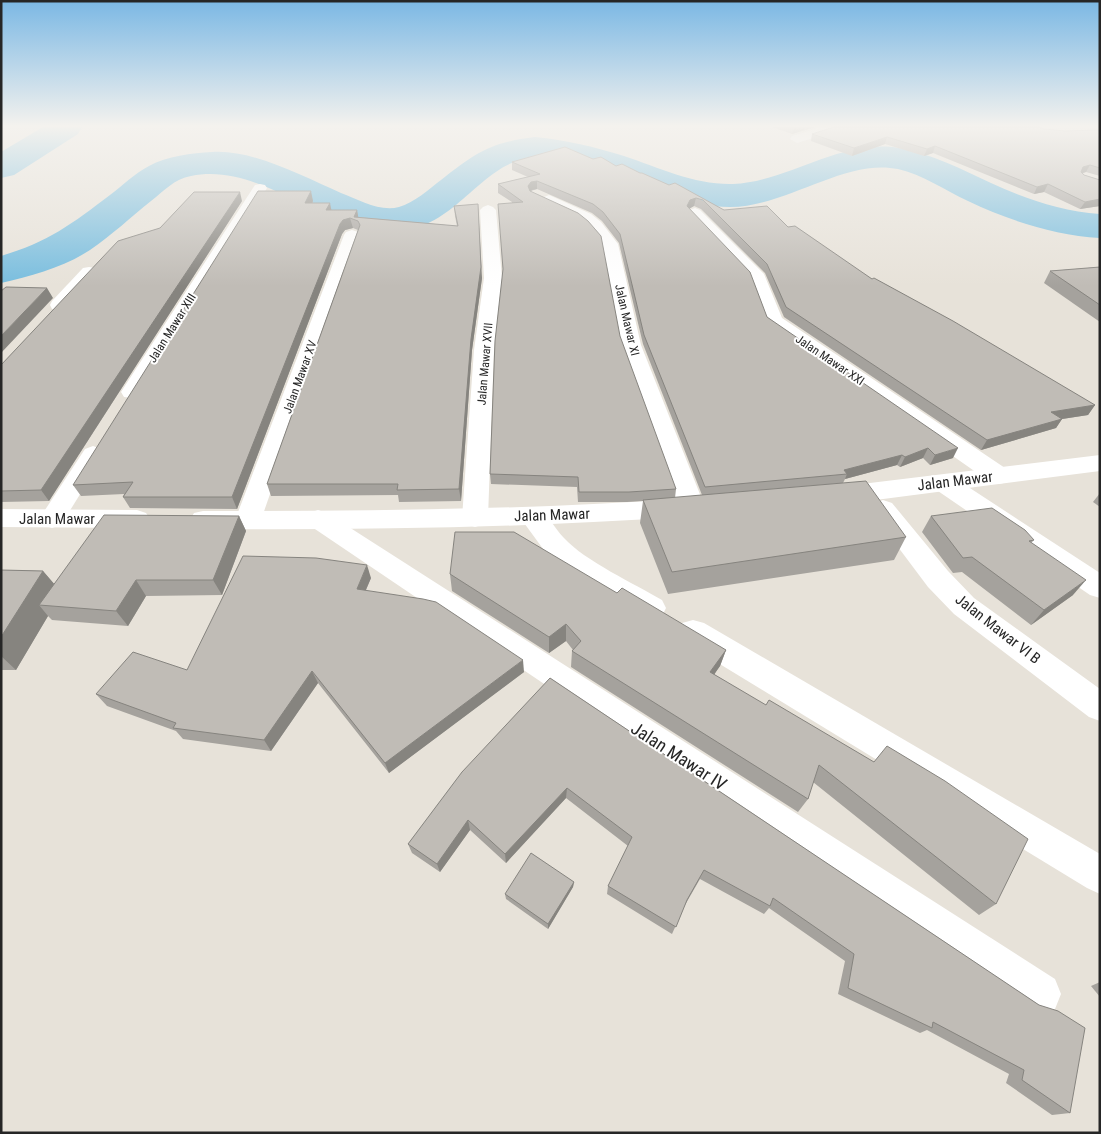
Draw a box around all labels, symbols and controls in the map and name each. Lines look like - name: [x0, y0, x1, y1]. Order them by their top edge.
- street label: Jalan Mawar XI: [612, 283, 642, 357]
- street label: Jalan Mawar XIII: [145, 291, 199, 365]
- street label: Jalan Mawar XVII: [474, 322, 496, 406]
- street label: Jalan Mawar XXI: [793, 332, 867, 388]
- street label: Jalan Mawar XV: [280, 338, 320, 415]
- street label: Jalan Mawar: [916, 467, 994, 495]
- street label: Jalan Mawar: [514, 505, 591, 525]
- street label: Jalan Mawar: [19, 510, 95, 528]
- street label: Jalan Mawar VI B: [952, 590, 1044, 668]
- street label: Jalan Mawar IV: [627, 717, 731, 795]

